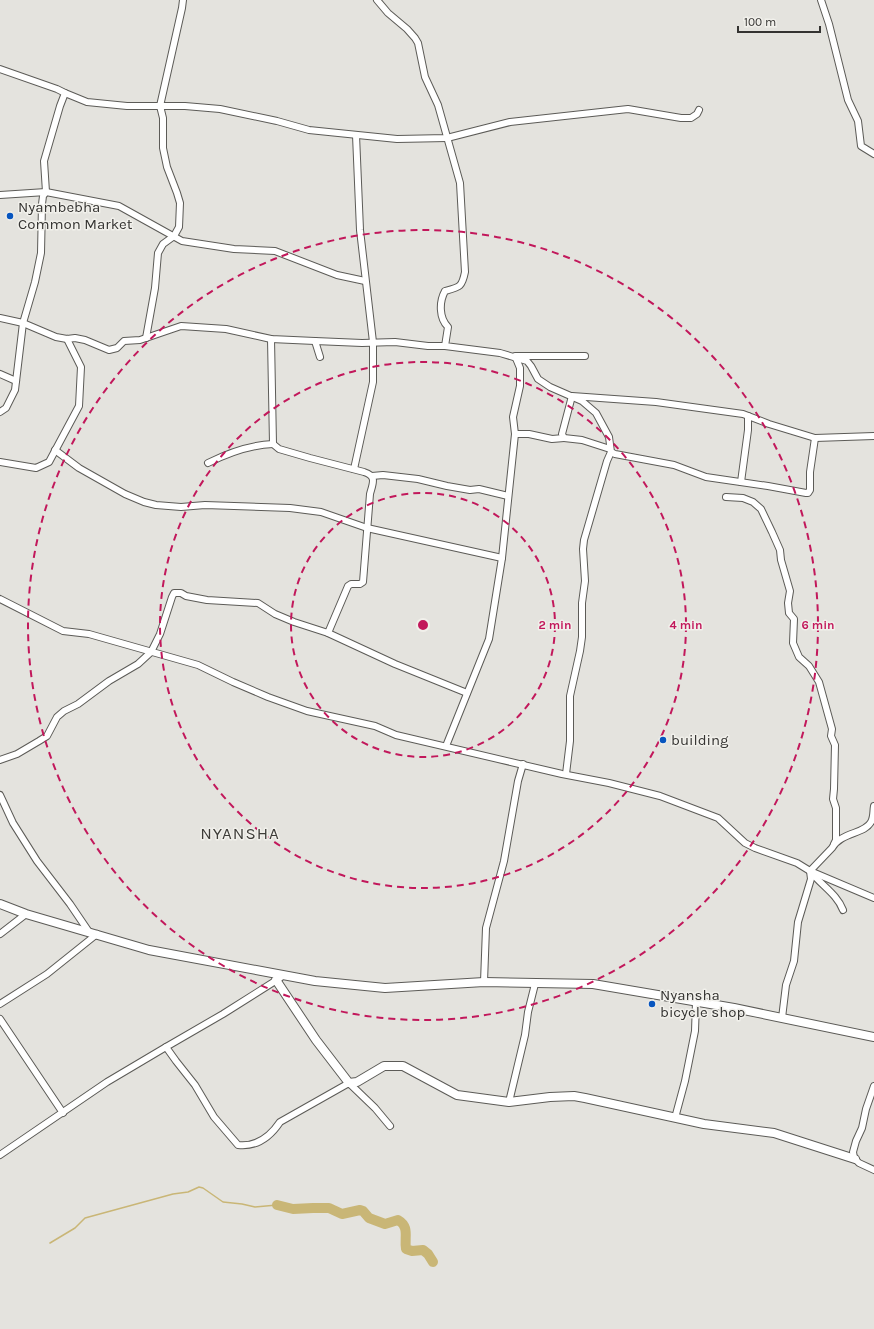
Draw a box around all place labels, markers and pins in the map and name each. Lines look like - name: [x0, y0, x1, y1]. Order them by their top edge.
- place label: Nyambebha Common Market: [18, 198, 133, 233]
- marker: Nyambebha Common Market: [5, 211, 15, 221]
- centre of rings: [416, 618, 430, 632]
- place label: building: [671, 731, 729, 749]
- marker: building: [658, 735, 668, 745]
- place label: Nyansha bicycle shop: [660, 986, 745, 1021]
- marker: Nyansha bicycle shop: [647, 999, 657, 1009]

